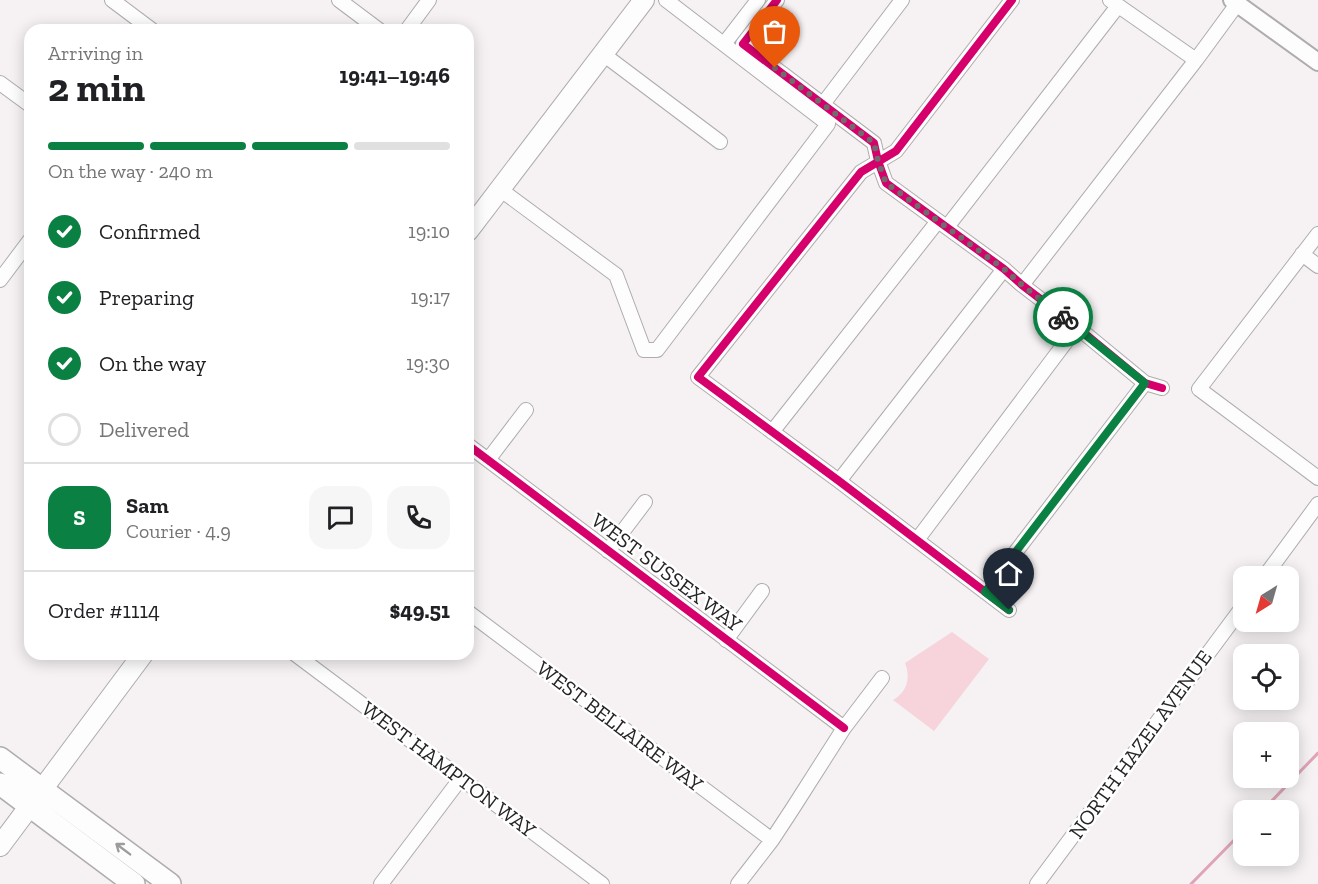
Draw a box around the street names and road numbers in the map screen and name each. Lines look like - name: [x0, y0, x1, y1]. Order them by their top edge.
- street label: WEST SUSSEX WAY: [587, 507, 747, 637]
- street label: NORTH HAZEL AVENUE: [1063, 645, 1217, 843]
- street label: WEST BELLAIRE WAY: [532, 655, 708, 797]
- street label: WEST HAMPTON WAY: [357, 695, 541, 843]

